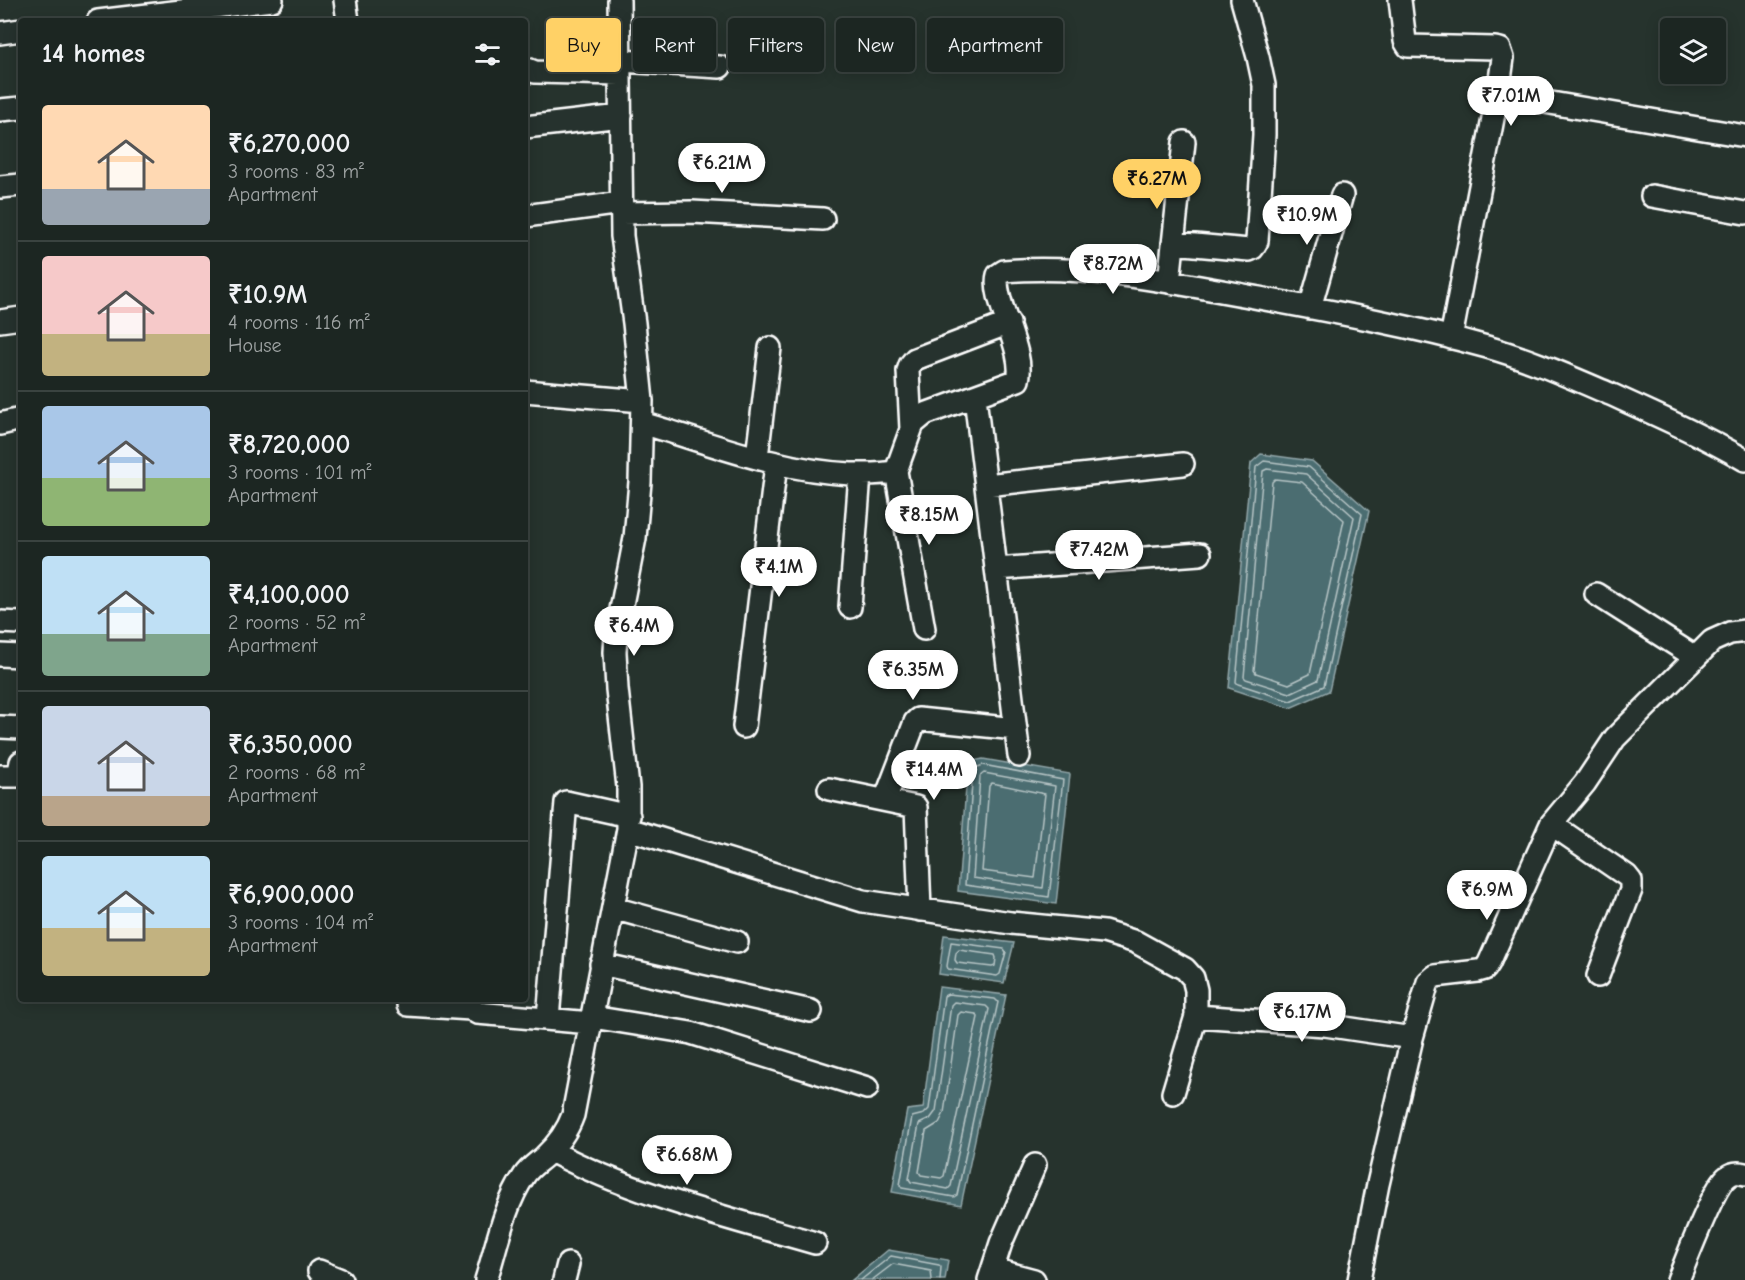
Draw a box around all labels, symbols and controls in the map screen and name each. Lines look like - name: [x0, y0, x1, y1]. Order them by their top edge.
- chip: Buy: [546, 18, 621, 72]
- chip: Rent: [633, 18, 716, 72]
- chip: Filters: [728, 18, 824, 72]
- chip: New: [836, 18, 915, 72]
- chip: Apartment: [927, 18, 1063, 72]
- map controls: [1660, 18, 1726, 84]
- button: layers: [1660, 18, 1726, 84]
- icon: filters: [471, 38, 504, 71]
- text: 14 homes: [42, 39, 145, 69]
- pin: ₹7.01M: [1462, 76, 1560, 127]
- text: ₹7.01M: [1481, 84, 1541, 107]
- icon: home: [90, 129, 162, 201]
- text: ₹6,270,000: [228, 129, 350, 159]
- pin: ₹6.21M: [673, 143, 771, 194]
- text: ₹6.21M: [692, 151, 752, 174]
- pin: ₹6.27M: [1108, 159, 1206, 210]
- text: 3 rooms · 83 m²: [228, 160, 364, 183]
- text: ₹6.27M: [1127, 167, 1187, 190]
- text: Apartment: [228, 183, 318, 206]
- pin: ₹10.9M: [1258, 195, 1356, 246]
- text: ₹10.9M: [1277, 203, 1337, 226]
- pin: ₹8.72M: [1064, 244, 1162, 295]
- text: ₹8.72M: [1083, 252, 1143, 275]
- icon: home: [90, 280, 162, 352]
- text: ₹10.9M: [228, 280, 307, 310]
- text: 4 rooms · 116 m²: [228, 311, 370, 334]
- text: House: [228, 334, 282, 357]
- icon: home: [90, 430, 162, 502]
- text: ₹8,720,000: [228, 430, 350, 460]
- text: 3 rooms · 101 m²: [228, 461, 372, 484]
- text: Apartment: [228, 484, 318, 507]
- pin: ₹8.15M: [880, 495, 978, 546]
- text: ₹8.15M: [899, 503, 959, 526]
- pin: ₹7.42M: [1050, 530, 1148, 581]
- text: ₹7.42M: [1069, 538, 1129, 561]
- pin: ₹4.1M: [737, 547, 821, 598]
- text: ₹4.1M: [755, 555, 803, 578]
- icon: home: [90, 580, 162, 652]
- text: ₹4,100,000: [228, 580, 350, 610]
- pin: ₹6.4M: [592, 606, 676, 657]
- text: 2 rooms · 52 m²: [228, 611, 365, 634]
- text: ₹6.4M: [608, 614, 660, 637]
- text: Apartment: [228, 634, 318, 657]
- pin: ₹6.35M: [864, 650, 962, 701]
- text: ₹6.35M: [882, 658, 944, 681]
- icon: home: [90, 730, 162, 802]
- text: ₹6,350,000: [228, 730, 353, 760]
- pin: ₹14.4M: [885, 750, 983, 801]
- text: ₹14.4M: [905, 758, 963, 781]
- text: 2 rooms · 68 m²: [228, 761, 365, 784]
- text: Apartment: [228, 784, 318, 807]
- pin: ₹6.9M: [1445, 870, 1529, 921]
- text: ₹6.9M: [1461, 878, 1513, 901]
- icon: home: [90, 880, 162, 952]
- text: ₹6,900,000: [228, 880, 354, 910]
- text: 3 rooms · 104 m²: [228, 911, 373, 934]
- text: Apartment: [228, 934, 318, 957]
- pin: ₹6.17M: [1253, 992, 1351, 1043]
- text: ₹6.17M: [1273, 1000, 1331, 1023]
- pin: ₹6.68M: [638, 1135, 736, 1186]
- text: ₹6.68M: [656, 1143, 718, 1166]

